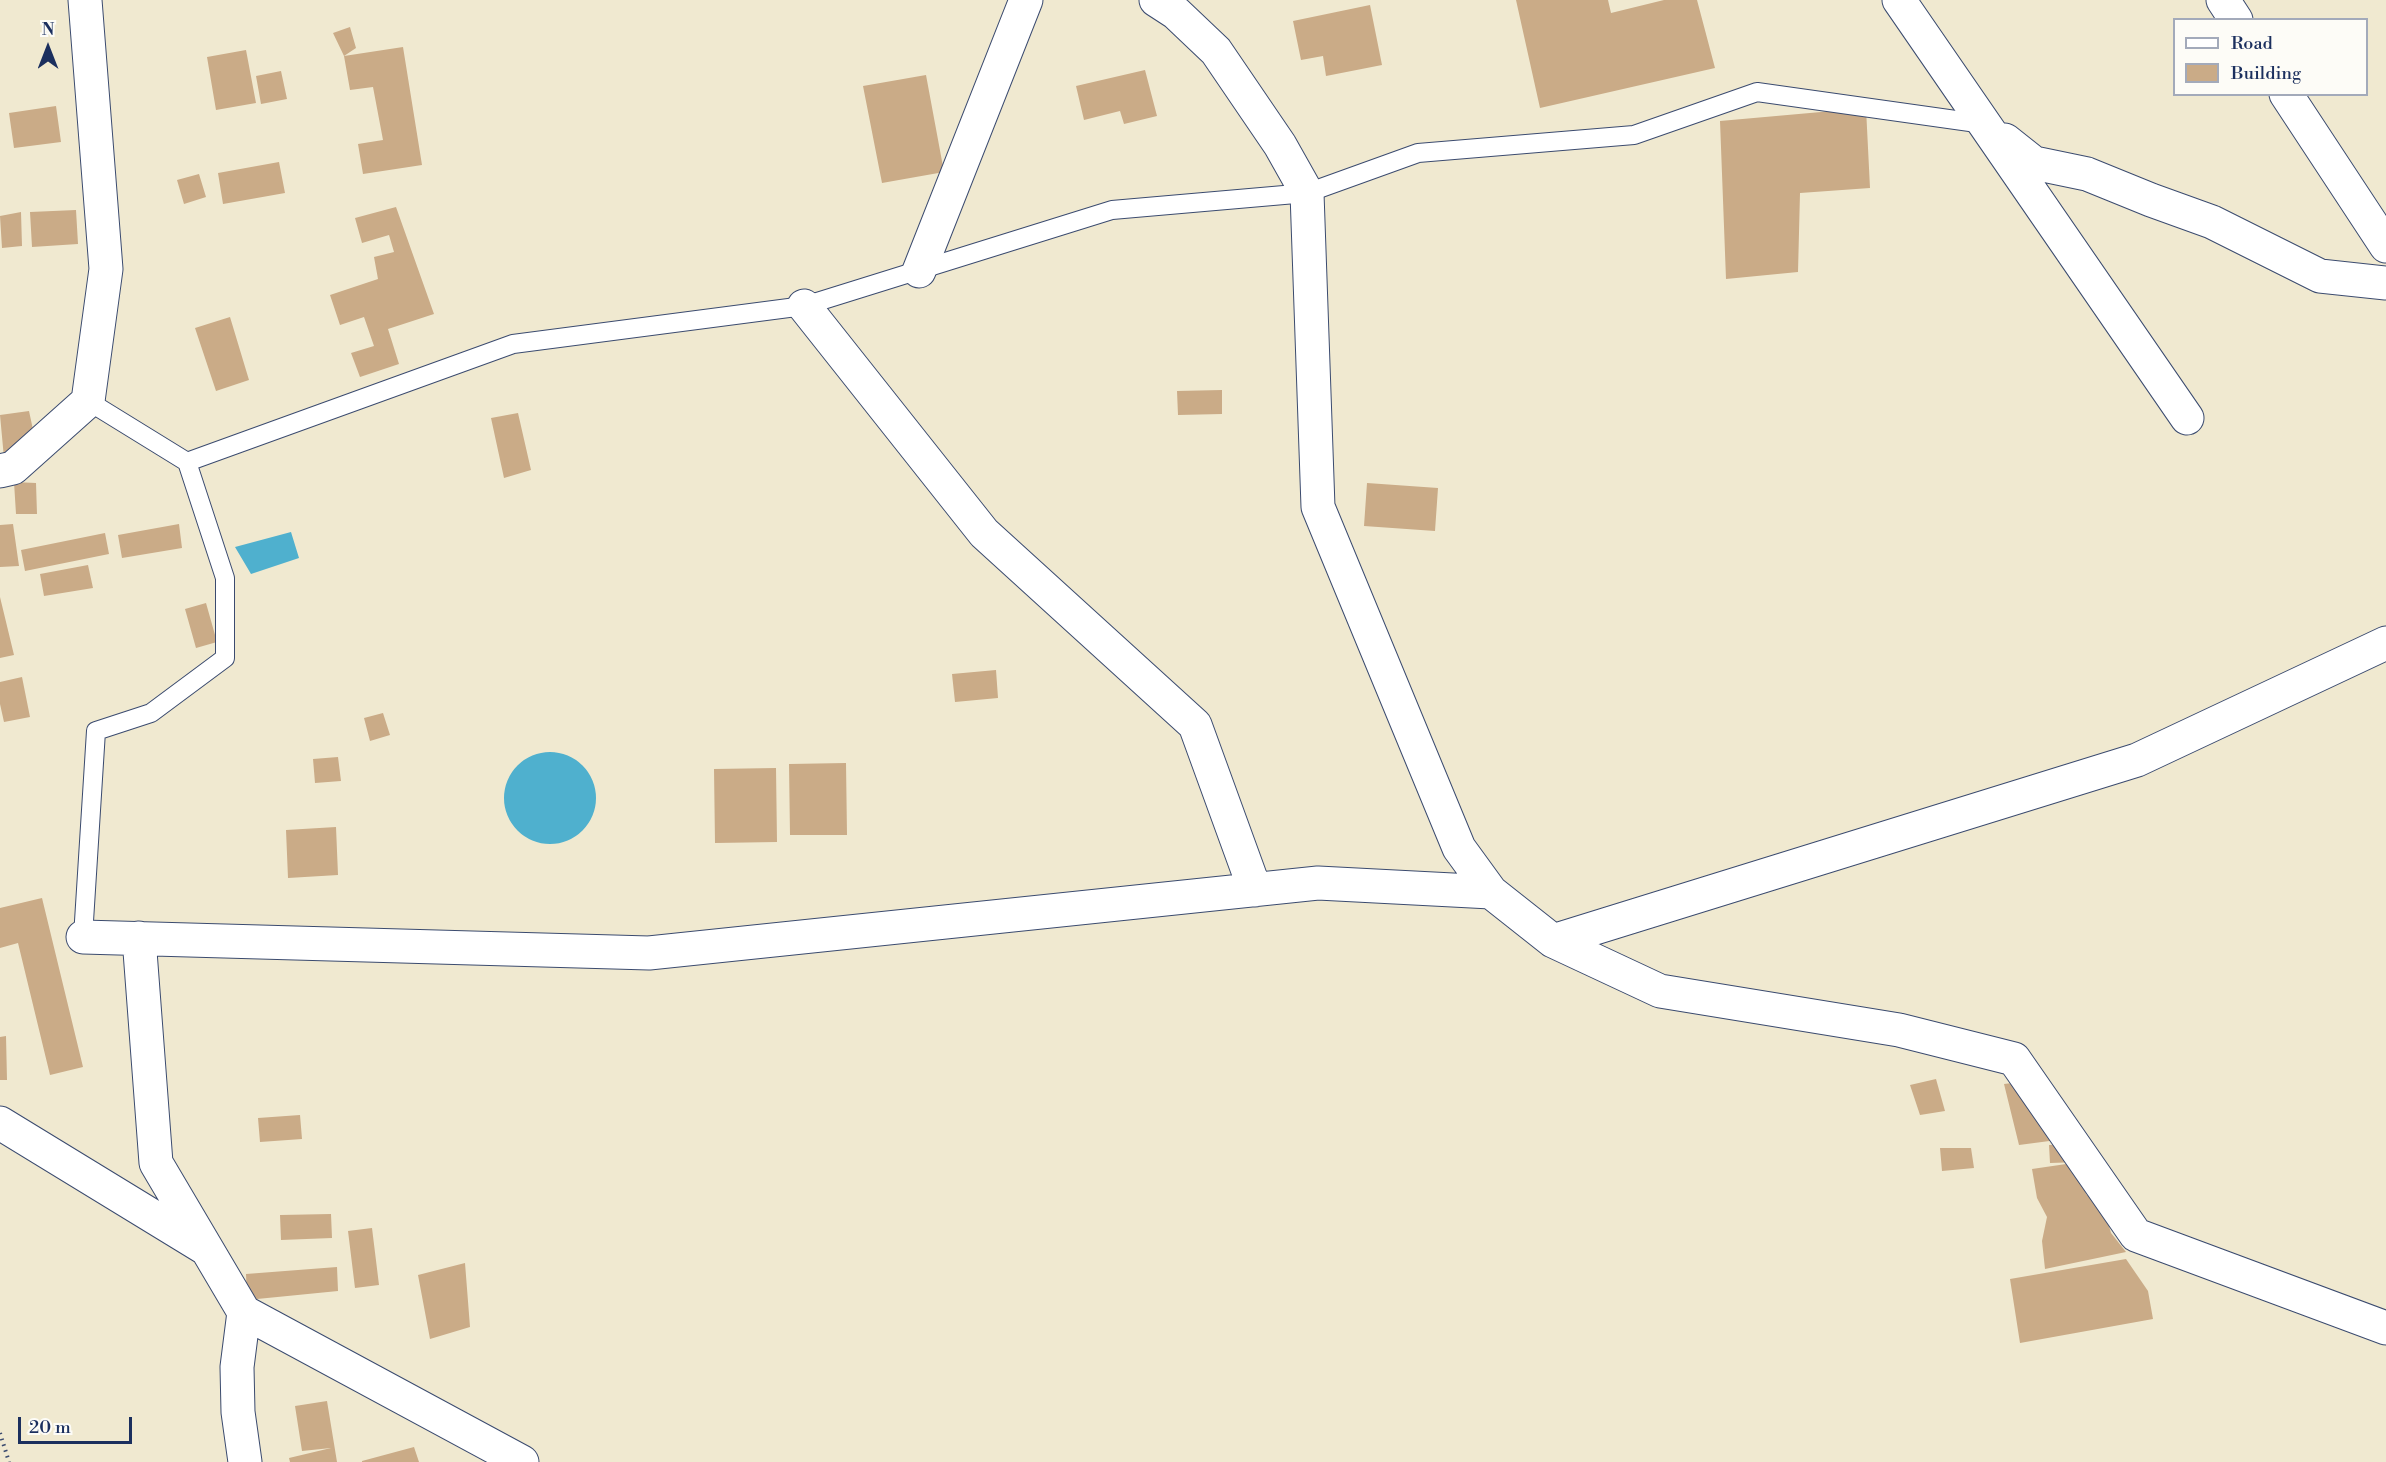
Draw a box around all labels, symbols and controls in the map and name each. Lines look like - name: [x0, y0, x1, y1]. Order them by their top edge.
- north arrow: [18, 18, 78, 78]
- legend: [2173, 18, 2368, 96]
- text: N: [42, 20, 54, 40]
- text: Road: [2231, 32, 2273, 55]
- text: Building: [2231, 62, 2301, 85]
- scale bar: [21, 1405, 135, 1443]
- text: 20 m: [29, 1416, 71, 1439]

